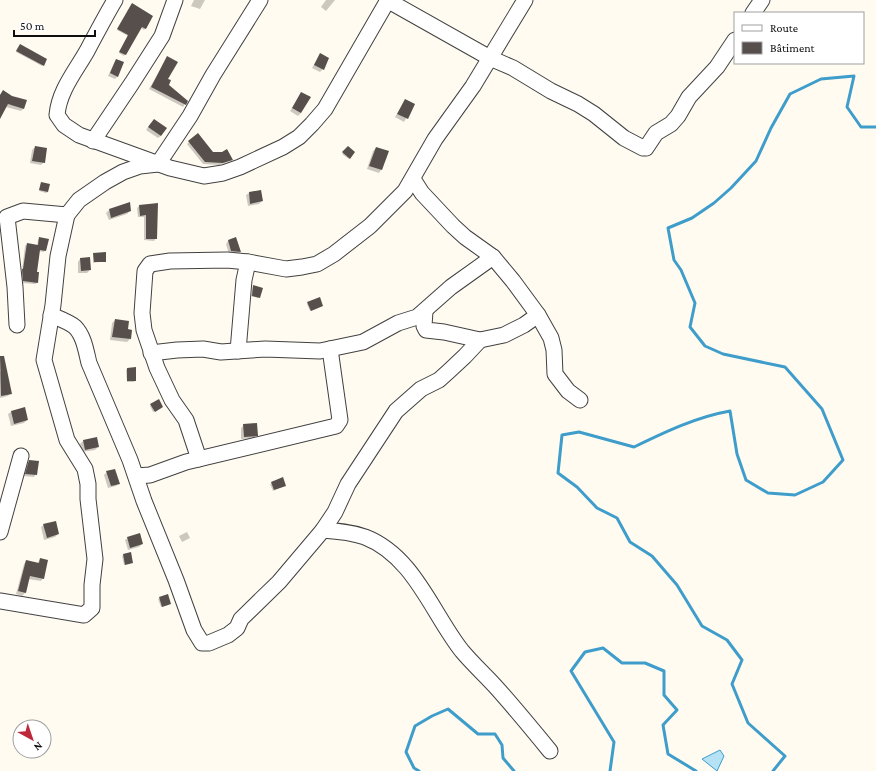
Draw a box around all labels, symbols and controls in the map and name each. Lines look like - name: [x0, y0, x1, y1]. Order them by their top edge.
- scale bar: [14, 12, 95, 38]
- legend: [734, 12, 864, 64]
- text: 50 m: [20, 19, 45, 33]
- text: Route: [770, 21, 798, 35]
- text: Bâtiment: [770, 41, 816, 55]
- north arrow: [12, 719, 52, 759]
- text: N: [31, 740, 45, 754]

